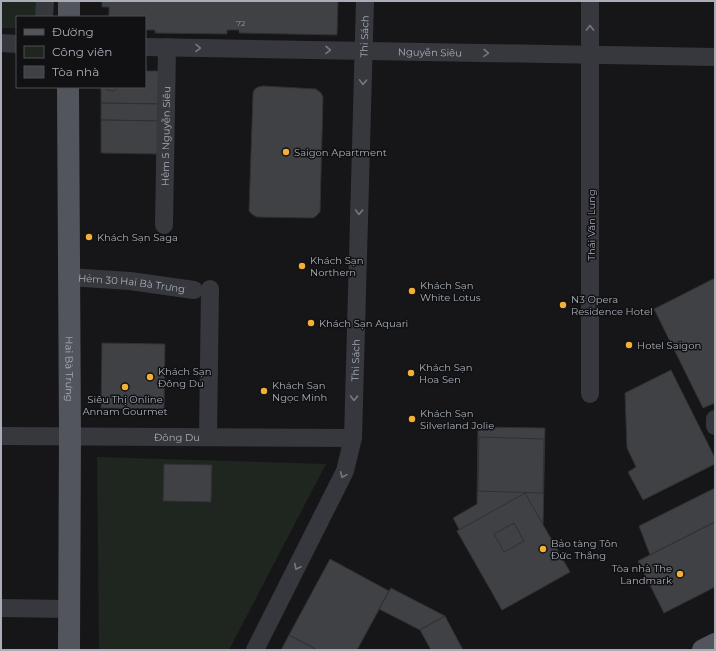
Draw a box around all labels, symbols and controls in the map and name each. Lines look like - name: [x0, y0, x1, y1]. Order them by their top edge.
- street label: Thi Sách: [357, 15, 371, 58]
- legend: [16, 16, 146, 88]
- house number: 72: [236, 18, 246, 28]
- text: Đường: [52, 24, 94, 39]
- one-way arrow: [586, 25, 594, 31]
- text: Công viên: [52, 44, 112, 59]
- one-way arrow: [195, 44, 201, 52]
- street label: Nguyễn Siêu: [398, 45, 462, 59]
- one-way arrow: [325, 46, 331, 54]
- one-way arrow: [483, 49, 489, 58]
- text: Tòa nhà: [52, 64, 99, 79]
- one-way arrow: [359, 79, 367, 85]
- street label: Hẻm 5 Nguyễn Siêu: [158, 86, 173, 186]
- place label: Saigon Apartment: [294, 146, 387, 159]
- marker: Saigon Apartment: [281, 147, 291, 157]
- street label: Thái Văn Lung: [585, 189, 598, 261]
- one-way arrow: [355, 209, 364, 215]
- place label: Khách Sạn Saga: [97, 231, 178, 244]
- marker: Khách Sạn Saga: [84, 232, 94, 242]
- place label: Khách Sạn Northern: [310, 254, 364, 279]
- marker: Khách Sạn Northern: [297, 261, 307, 271]
- street label: Hẻm 30 Hai Bà Trưng: [78, 271, 186, 295]
- place label: Khách Sạn White Lotus: [420, 279, 481, 304]
- marker: Khách Sạn White Lotus: [407, 286, 417, 296]
- place label: N3 Opera Residence Hotel: [571, 293, 653, 318]
- marker: N3 Opera Residence Hotel: [558, 300, 568, 310]
- place label: Khách Sạn Aquari: [319, 317, 408, 330]
- marker: Khách Sạn Aquari: [306, 318, 316, 328]
- street label: Hai Bà Trưng: [63, 336, 76, 402]
- street label: Thi Sách: [348, 339, 362, 382]
- place label: Hotel Saigon: [637, 339, 701, 352]
- marker: Hotel Saigon: [624, 340, 634, 350]
- place label: Khách Sạn Hoa Sen: [419, 361, 473, 386]
- place label: Khách Sạn Đông Du: [158, 365, 212, 390]
- marker: Khách Sạn Hoa Sen: [406, 368, 416, 378]
- marker: Khách Sạn Đông Du: [145, 372, 155, 382]
- place label: Khách Sạn Ngọc Minh: [272, 379, 327, 404]
- marker: Siêu Thị Online Annam Gourmet: [120, 382, 130, 392]
- marker: Khách Sạn Ngọc Minh: [259, 386, 269, 396]
- place label: Siêu Thị Online Annam Gourmet: [82, 393, 168, 418]
- one-way arrow: [350, 395, 359, 401]
- place label: Khách Sạn Silverland Jolie: [420, 407, 494, 432]
- marker: Khách Sạn Silverland Jolie: [407, 414, 417, 424]
- street label: Đông Du: [154, 430, 200, 444]
- one-way arrow: [340, 471, 348, 479]
- place label: Bảo tàng Tôn Đức Thắng: [551, 537, 618, 562]
- marker: Bảo tàng Tôn Đức Thắng: [538, 544, 548, 554]
- place label: Tòa nhà The Landmark: [611, 562, 672, 587]
- one-way arrow: [294, 563, 302, 570]
- marker: Tòa nhà The Landmark: [675, 569, 685, 579]

